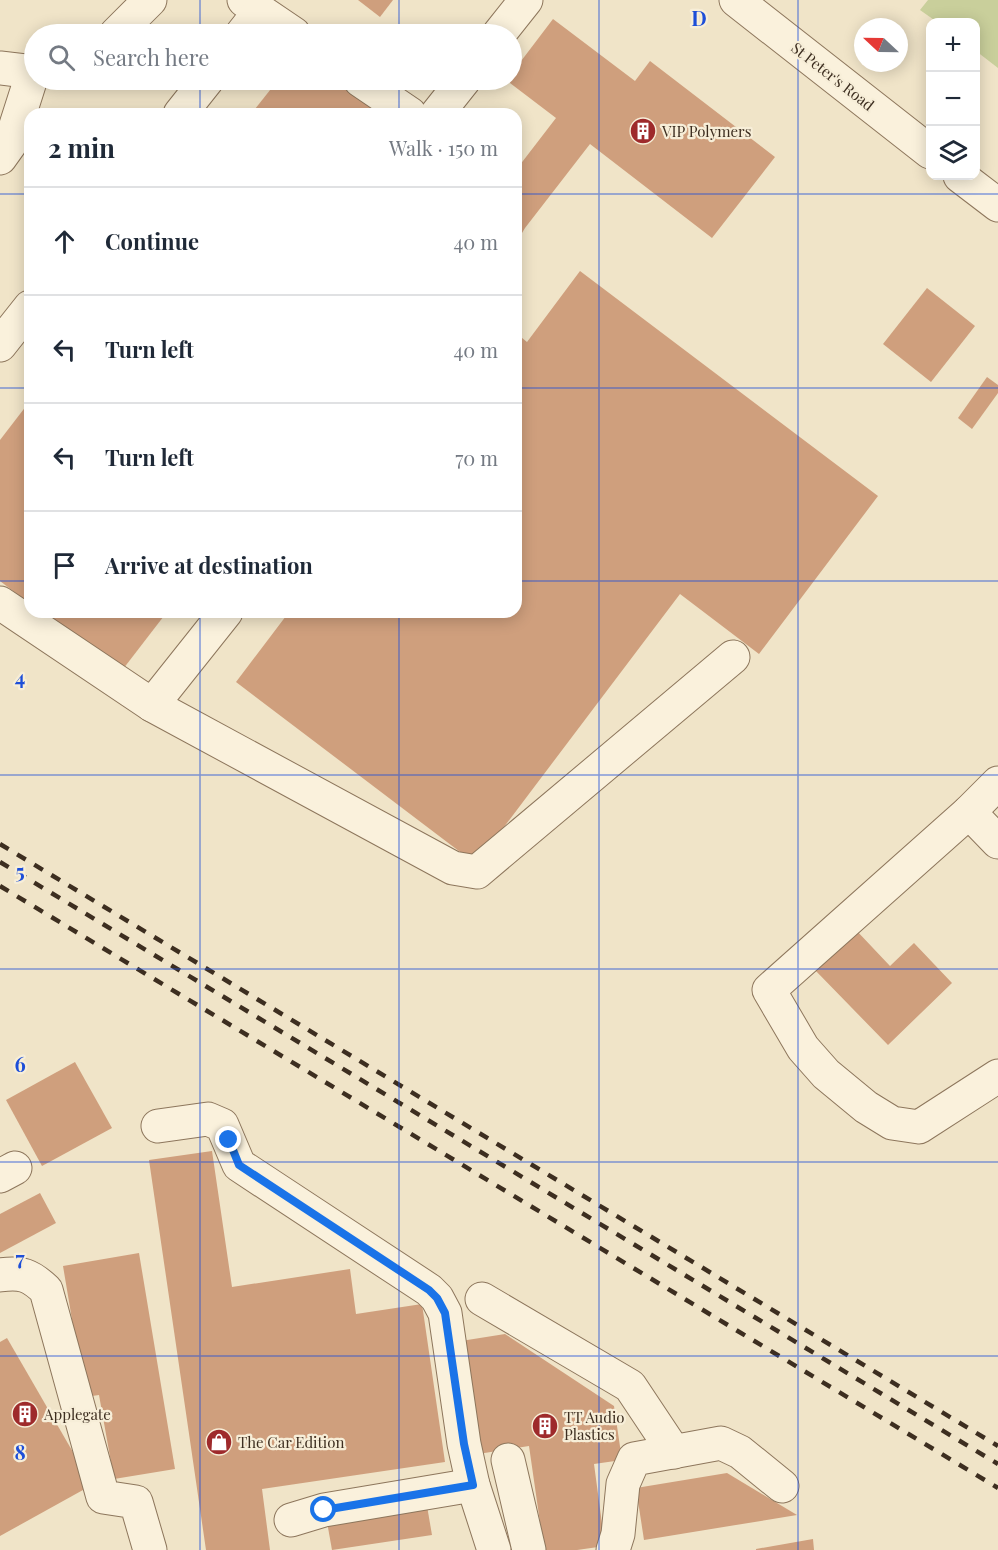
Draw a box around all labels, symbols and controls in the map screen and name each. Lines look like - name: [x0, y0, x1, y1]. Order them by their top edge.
- text: D: [691, 4, 707, 31]
- north arrow: [854, 18, 908, 72]
- map controls: [926, 18, 980, 180]
- button: +: [926, 18, 980, 72]
- search box: [24, 24, 522, 90]
- street label: St Peter's Road: [787, 37, 879, 115]
- icon: search: [45, 41, 78, 74]
- text: Search here: [93, 42, 209, 72]
- button: −: [926, 72, 980, 126]
- building icon: VIP Polymers: [628, 116, 658, 146]
- place label: VIP Polymers: [661, 121, 752, 141]
- button: layers: [926, 126, 980, 180]
- text: 2 min: [48, 130, 115, 165]
- text: Walk · 150 m: [389, 134, 498, 161]
- icon: ahead: [48, 225, 81, 258]
- text: Continue: [105, 226, 199, 256]
- text: 40 m: [453, 228, 498, 255]
- icon: left: [48, 333, 81, 366]
- text: Turn left: [105, 334, 194, 364]
- text: 40 m: [453, 336, 498, 363]
- icon: left: [48, 441, 81, 474]
- text: Turn left: [105, 442, 194, 472]
- text: 70 m: [455, 444, 498, 471]
- icon: arrive: [48, 549, 81, 582]
- text: Arrive at destination: [105, 550, 313, 580]
- text: 4: [15, 663, 25, 690]
- text: 5: [15, 857, 25, 884]
- text: 6: [14, 1050, 26, 1077]
- route end: [215, 1126, 241, 1152]
- text: 7: [15, 1244, 25, 1271]
- building icon: Applegate: [10, 1399, 40, 1429]
- place label: Applegate: [43, 1404, 111, 1424]
- place label: TT Audio Plastics: [564, 1407, 625, 1444]
- building icon: TT Audio Plastics: [530, 1411, 560, 1441]
- shop icon: The Car Edition: [204, 1427, 234, 1457]
- place label: The Car Edition: [238, 1432, 344, 1452]
- text: 8: [14, 1438, 26, 1465]
- route start: [310, 1496, 336, 1522]

